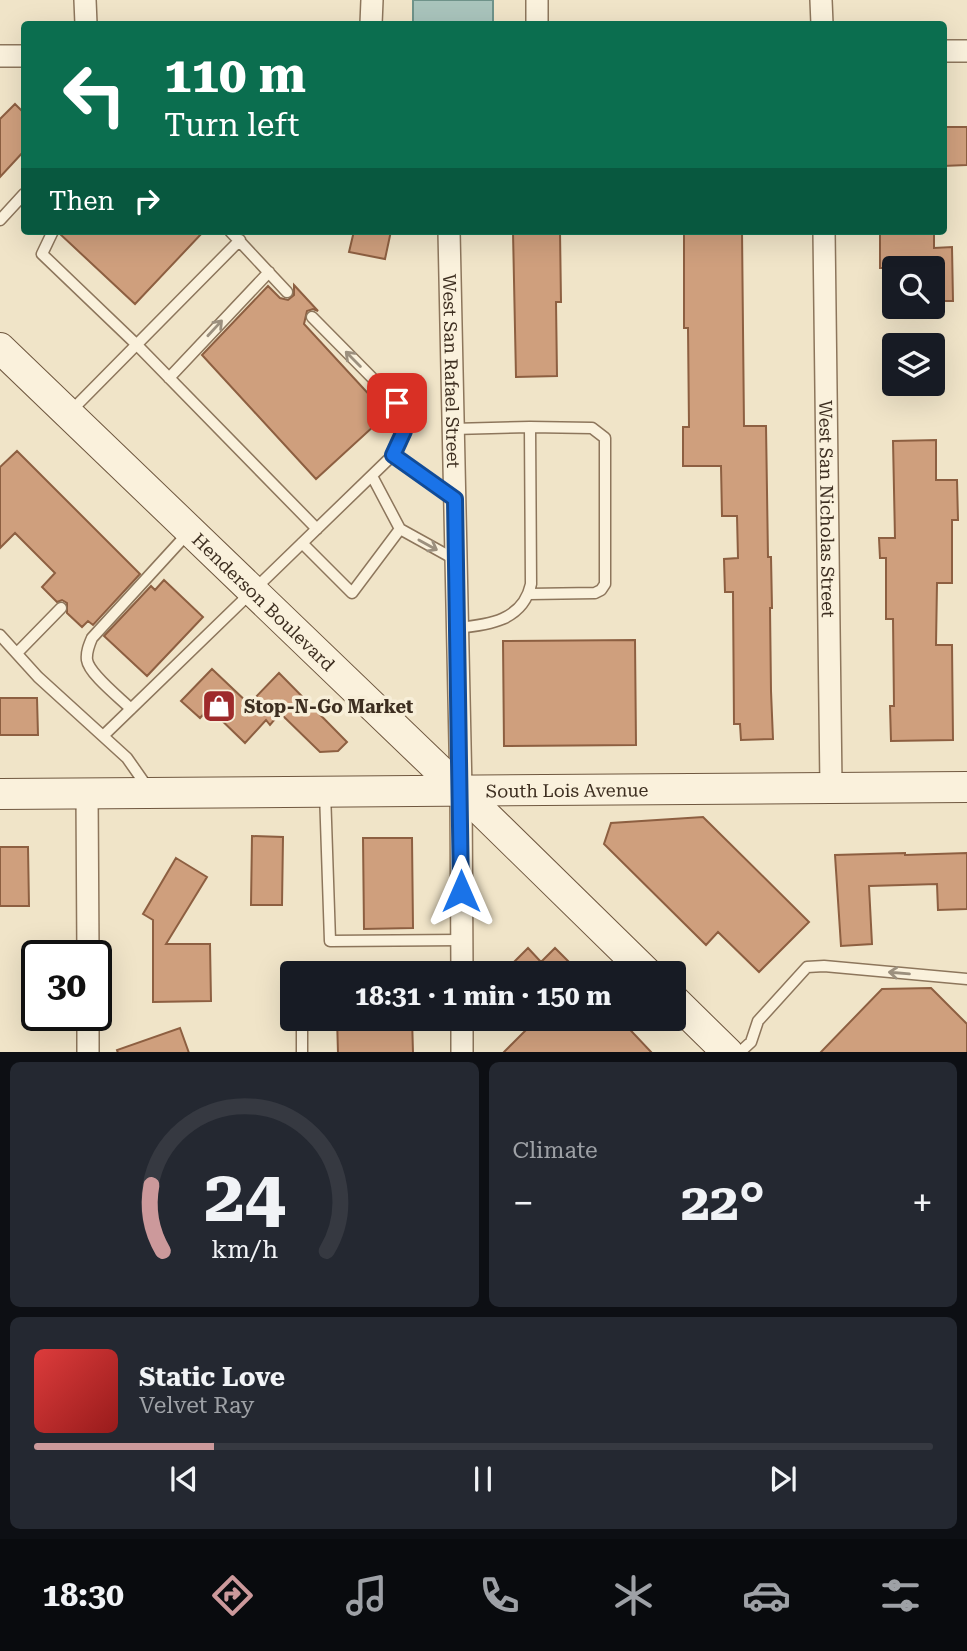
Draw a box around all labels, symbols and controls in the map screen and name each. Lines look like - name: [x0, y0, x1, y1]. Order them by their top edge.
- text: 110 m: [164, 47, 306, 104]
- icon: left: [49, 49, 140, 140]
- text: Turn left: [164, 106, 299, 144]
- icon: right: [128, 182, 166, 220]
- text: Then: [49, 186, 114, 216]
- map controls: [882, 256, 945, 396]
- button: search: [882, 256, 945, 319]
- street label: West San Rafael Street: [439, 274, 465, 469]
- one-way arrow: [207, 320, 224, 337]
- button: layers: [882, 333, 945, 396]
- one-way arrow: [345, 351, 362, 368]
- pin: [367, 373, 427, 433]
- icon: arrive: [378, 384, 416, 422]
- street label: West San Nicholas Street: [816, 400, 839, 618]
- street label: Henderson Boulevard: [188, 528, 340, 675]
- one-way arrow: [417, 539, 438, 552]
- shop icon: Stop-N-Go Market: [200, 687, 238, 725]
- place label: Stop-N-Go Market: [244, 696, 413, 717]
- street label: South Lois Avenue: [486, 779, 648, 801]
- position arrow: [424, 854, 498, 928]
- speed limit sign: 30: [21, 940, 112, 1031]
- one-way arrow: [888, 966, 911, 979]
- text: 18:31 · 1 min · 150 m: [355, 981, 611, 1011]
- text: Climate: [513, 1137, 598, 1164]
- text: 24: [203, 1154, 285, 1239]
- text: 22°: [681, 1172, 765, 1233]
- text: −: [513, 1181, 534, 1225]
- text: +: [912, 1181, 933, 1225]
- text: km/h: [211, 1234, 278, 1263]
- text: Static Love: [139, 1362, 285, 1392]
- text: Velvet Ray: [139, 1392, 254, 1419]
- icon: previous: [165, 1460, 203, 1498]
- icon: pause: [464, 1460, 502, 1498]
- icon: next: [764, 1460, 802, 1498]
- icon: directions: [208, 1571, 257, 1620]
- icon: music: [342, 1571, 391, 1620]
- icon: phone: [475, 1571, 524, 1620]
- icon: climate: [609, 1571, 658, 1620]
- icon: car: [742, 1571, 791, 1620]
- icon: filters: [876, 1571, 925, 1620]
- text: 18:30: [42, 1576, 124, 1614]

